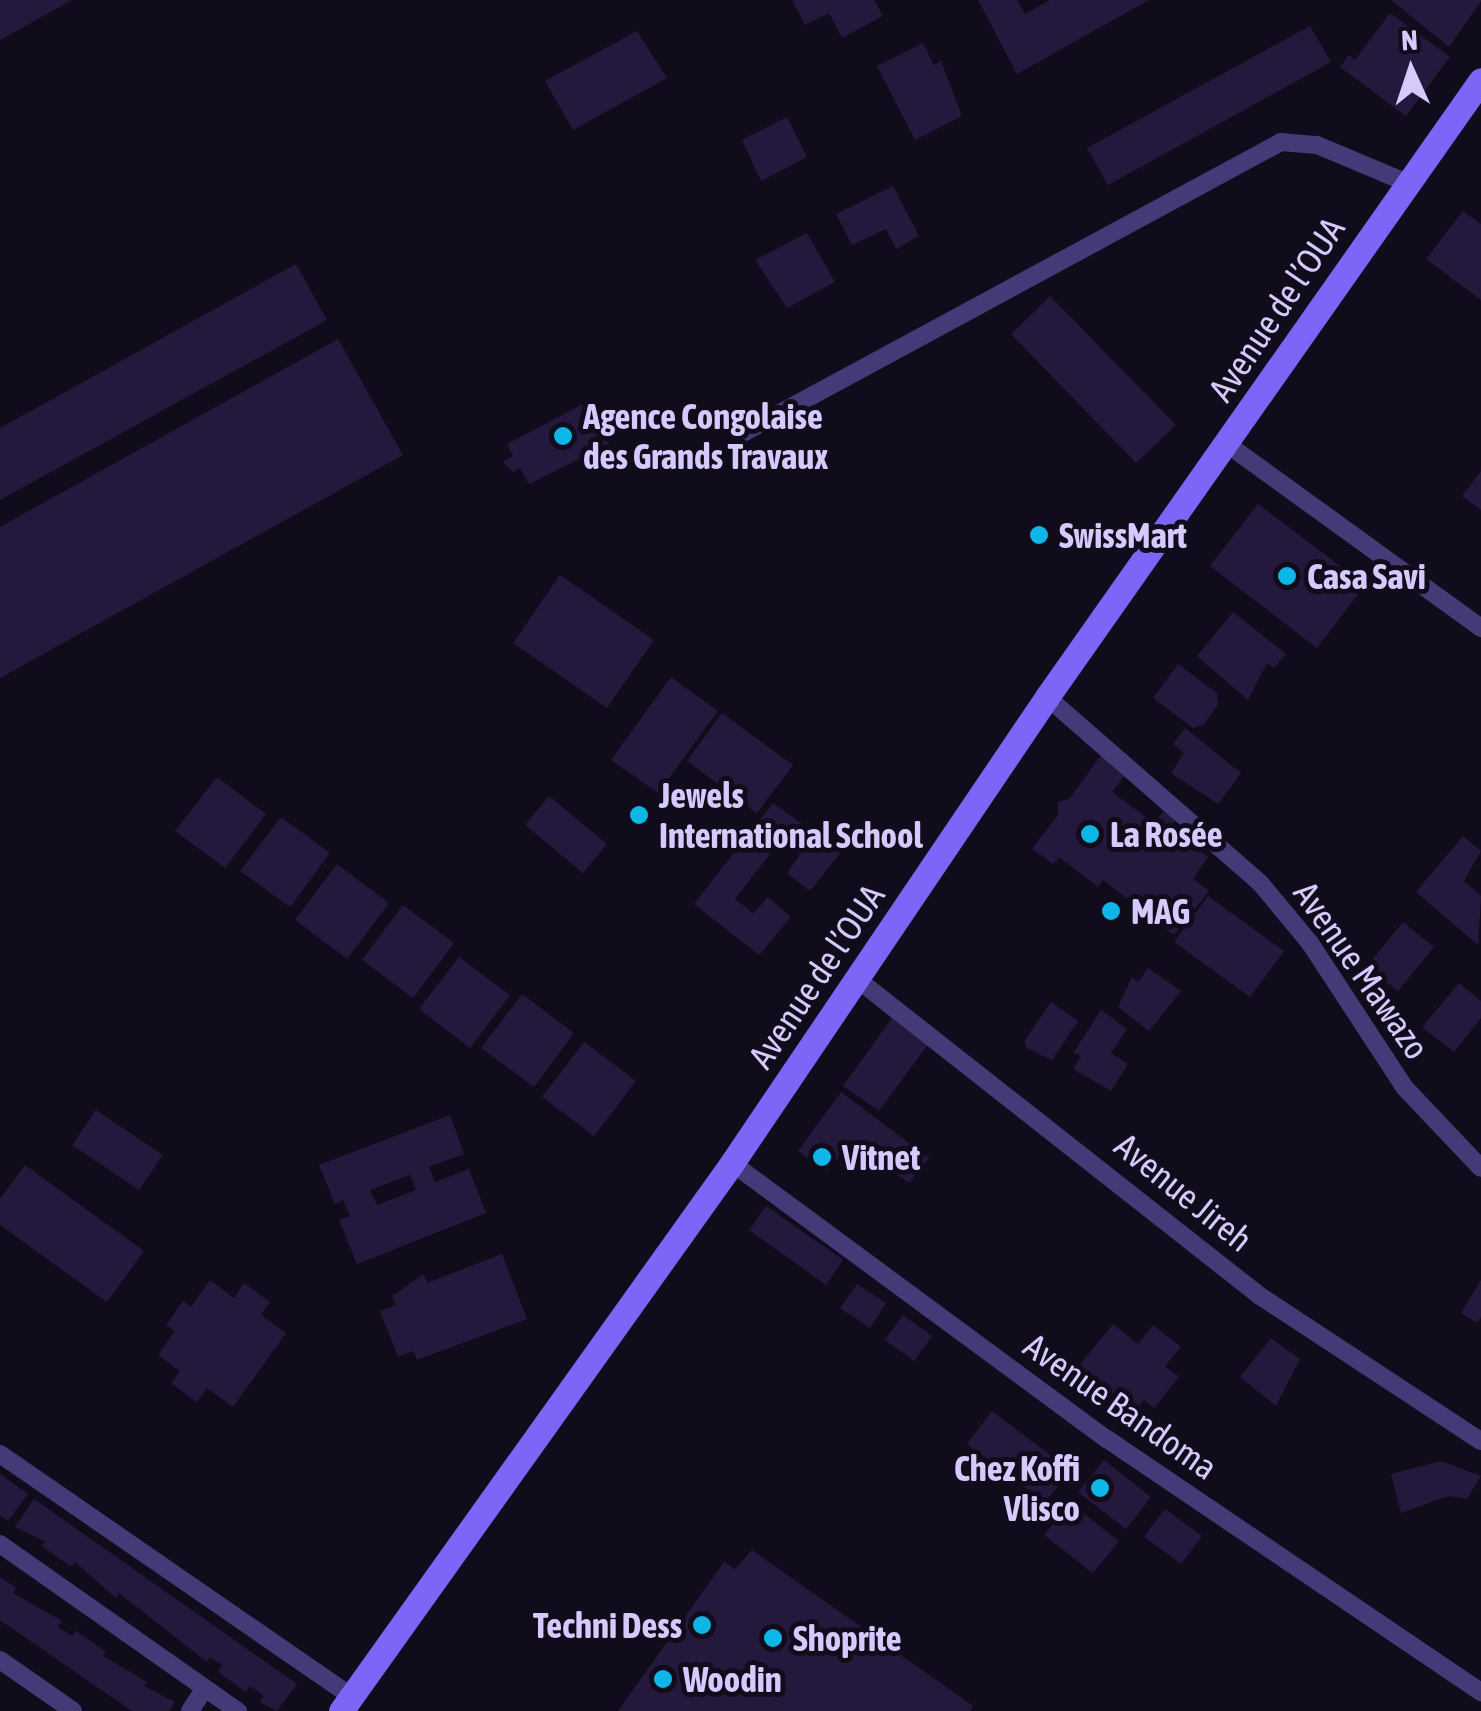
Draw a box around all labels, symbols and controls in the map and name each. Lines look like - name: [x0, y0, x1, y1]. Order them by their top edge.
- north arrow: [1361, 20, 1461, 120]
- text: N: [1400, 24, 1419, 56]
- street label: Avenue de l’OUA: [1199, 209, 1353, 409]
- place label: Agence Congolaise des Grands Travaux: [583, 395, 828, 477]
- marker: Agence Congolaise des Grands Travaux: [552, 425, 574, 447]
- place label: SwissMart: [1059, 514, 1187, 556]
- marker: SwissMart: [1028, 524, 1050, 546]
- place label: Casa Savi: [1307, 555, 1426, 597]
- marker: Casa Savi: [1276, 565, 1298, 587]
- place label: Jewels International School: [659, 774, 923, 856]
- marker: Jewels International School: [628, 804, 650, 826]
- place label: La Rosée: [1110, 813, 1223, 855]
- marker: La Rosée: [1079, 823, 1101, 845]
- street label: Avenue Mawazo: [1285, 873, 1439, 1067]
- street label: Avenue de l’OUA: [739, 876, 893, 1076]
- place label: MAG: [1131, 890, 1190, 932]
- marker: MAG: [1100, 900, 1122, 922]
- street label: Avenue Jireh: [1107, 1124, 1261, 1260]
- place label: Vitnet: [842, 1136, 920, 1178]
- marker: Vitnet: [811, 1146, 833, 1168]
- street label: Avenue Bandoma: [1016, 1324, 1226, 1488]
- place label: Chez Koffi Vlisco: [954, 1447, 1080, 1529]
- marker: Chez Koffi Vlisco: [1089, 1477, 1111, 1499]
- place label: Techni Dess: [533, 1604, 682, 1646]
- marker: Techni Dess: [691, 1614, 713, 1636]
- place label: Shoprite: [793, 1617, 902, 1659]
- marker: Shoprite: [762, 1627, 784, 1649]
- place label: Woodin: [683, 1658, 782, 1700]
- marker: Woodin: [652, 1668, 674, 1690]

